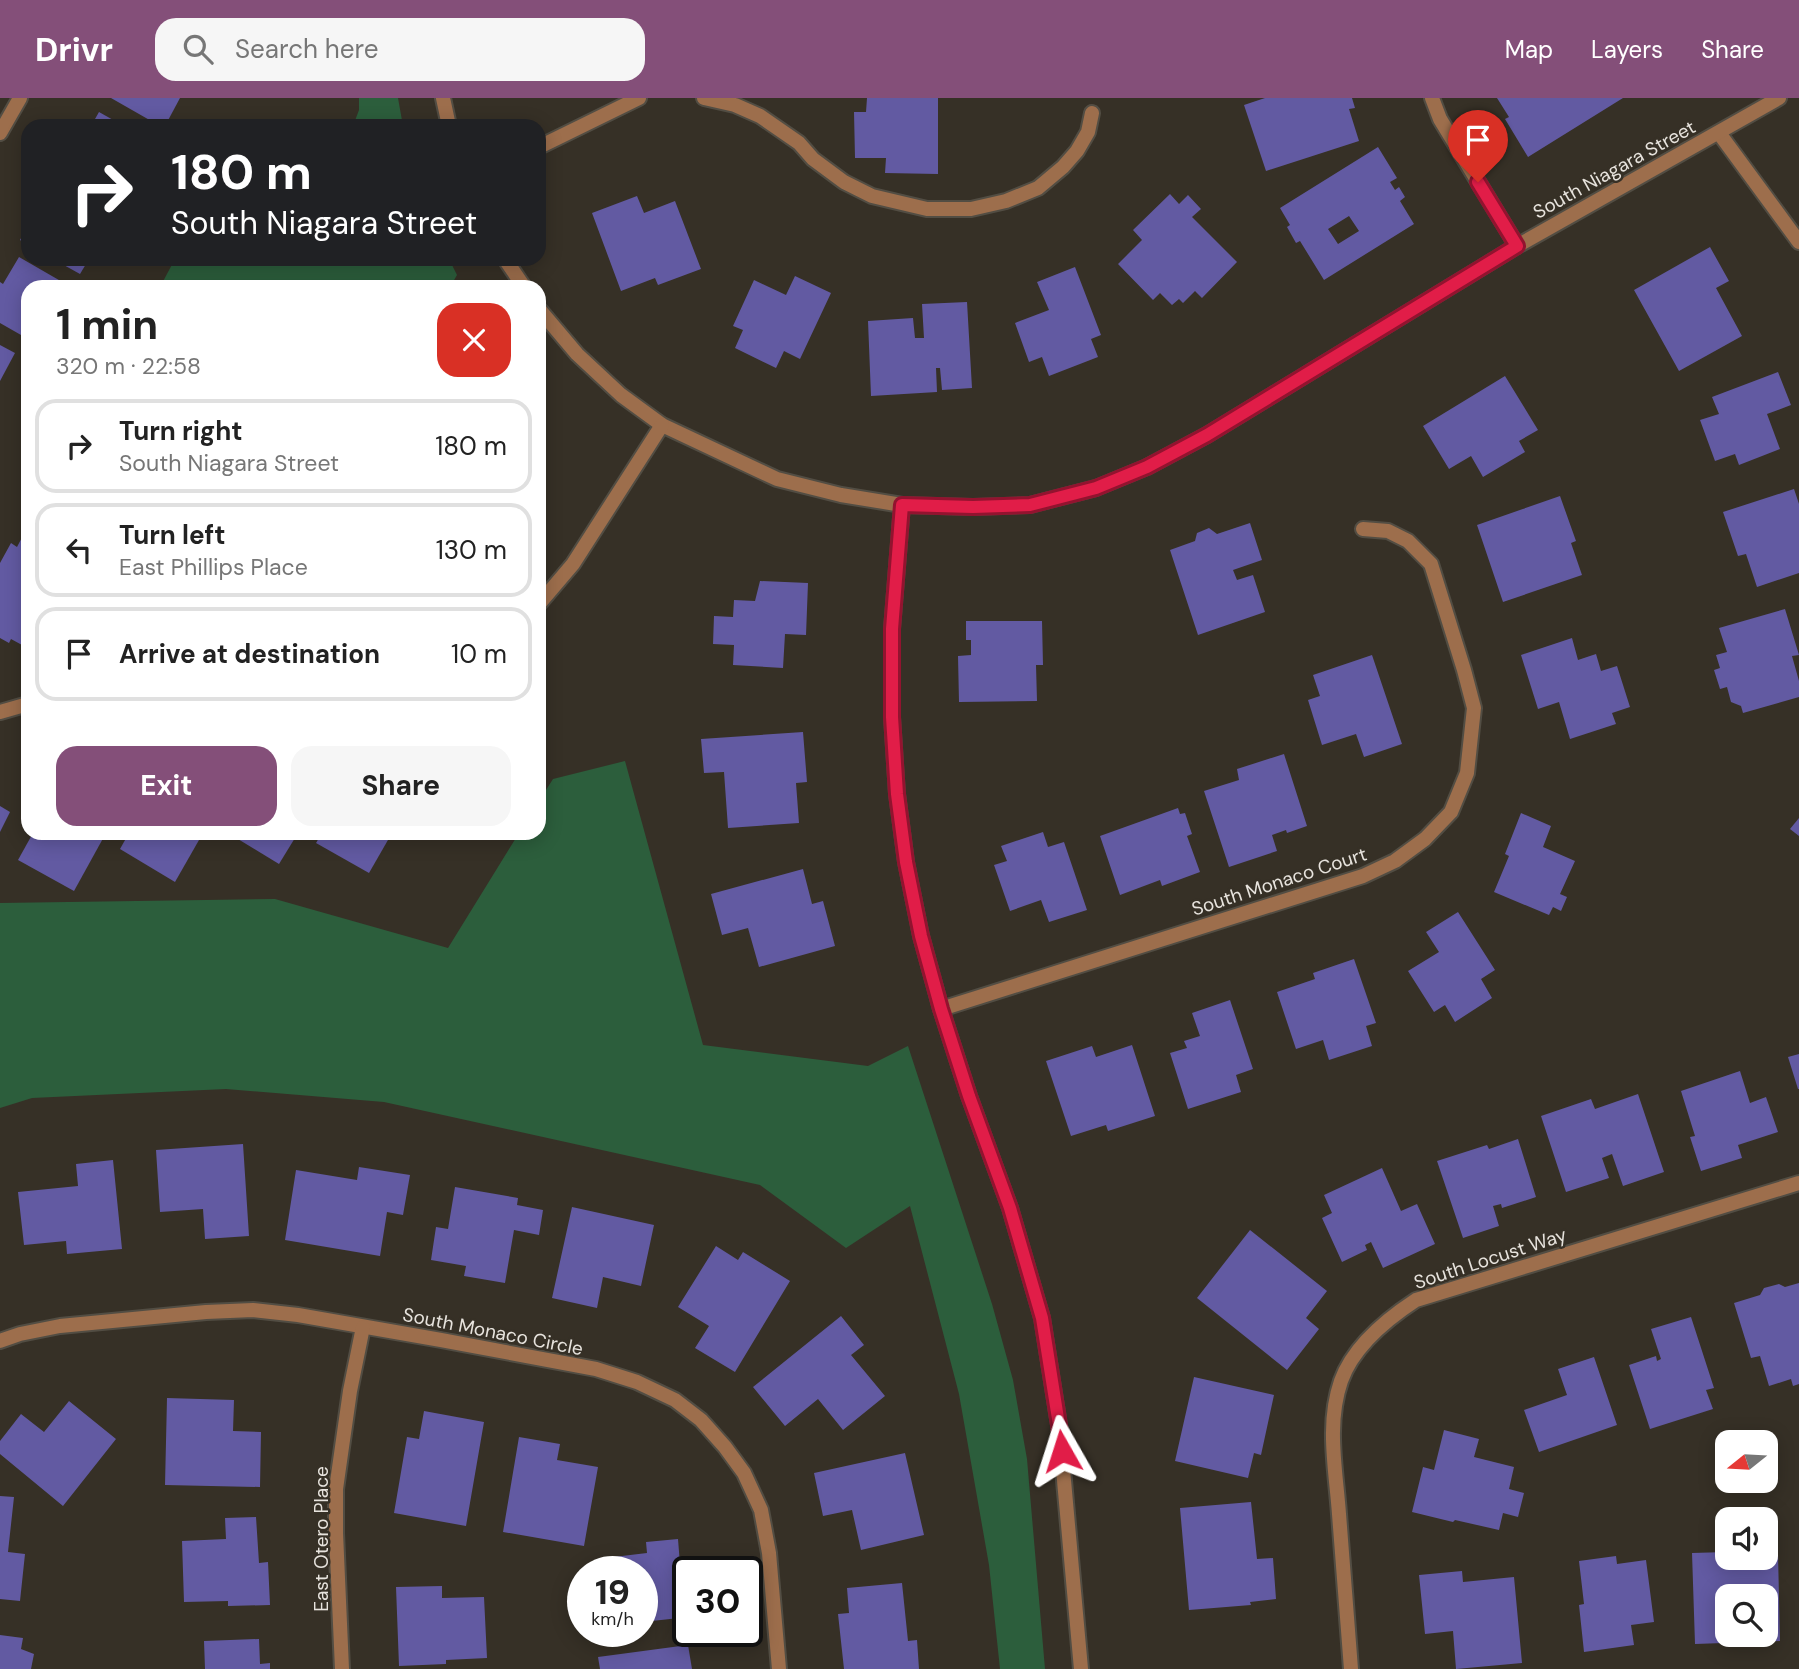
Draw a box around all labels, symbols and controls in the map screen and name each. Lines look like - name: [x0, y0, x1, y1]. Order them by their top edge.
- search box: [155, 18, 645, 81]
- text: Drivr: [35, 28, 113, 71]
- icon: search: [179, 30, 217, 68]
- text: Search here: [235, 32, 378, 66]
- text: Map: [1505, 34, 1553, 65]
- text: Layers: [1591, 34, 1663, 65]
- text: Share: [1701, 34, 1764, 65]
- pin: [1448, 110, 1508, 182]
- street label: South Niagara Street: [1529, 114, 1700, 224]
- icon: arrive: [1459, 121, 1497, 159]
- text: 180 m: [171, 140, 312, 204]
- icon: right: [56, 147, 147, 238]
- text: South Niagara Street: [171, 202, 477, 244]
- text: 1 min: [56, 297, 158, 352]
- button: close: [437, 303, 511, 377]
- text: 320 m · 22:58: [56, 351, 201, 381]
- text: Turn right: [119, 414, 243, 448]
- icon: right: [60, 427, 98, 465]
- text: 180 m: [435, 429, 507, 463]
- text: South Niagara Street: [119, 448, 339, 478]
- text: Turn left: [119, 518, 226, 552]
- icon: left: [60, 531, 98, 569]
- text: 130 m: [436, 533, 507, 567]
- text: East Phillips Place: [119, 552, 308, 582]
- icon: arrive: [60, 635, 98, 673]
- text: Arrive at destination: [119, 637, 380, 671]
- text: 10 m: [451, 637, 507, 671]
- button: Exit: [56, 746, 277, 826]
- button: Share: [291, 746, 511, 826]
- street label: South Monaco Court: [1188, 841, 1370, 922]
- street label: South Locust Way: [1411, 1222, 1570, 1295]
- street label: South Monaco Circle: [401, 1302, 585, 1361]
- position arrow: [1025, 1414, 1099, 1488]
- north arrow: [1715, 1430, 1778, 1493]
- map controls: [1715, 1430, 1778, 1647]
- street label: East Otero Place: [309, 1466, 334, 1612]
- button: sound: [1715, 1507, 1778, 1570]
- speed limit sign: 30: [672, 1556, 763, 1647]
- text: 19: [595, 1569, 630, 1615]
- button: search: [1715, 1584, 1778, 1647]
- text: km/h: [591, 1607, 634, 1631]

